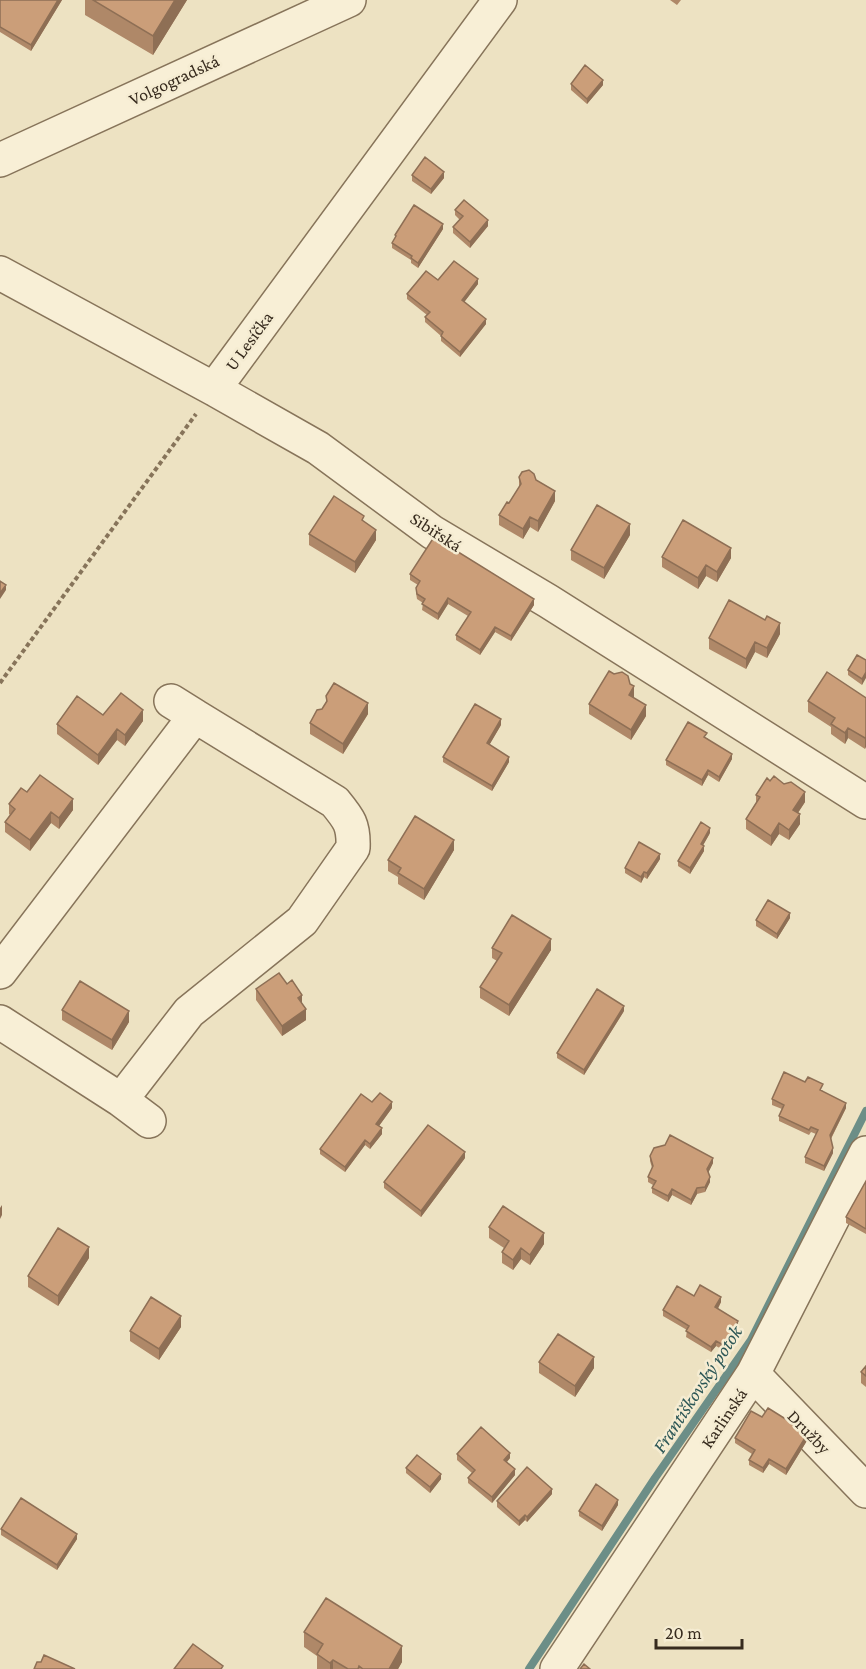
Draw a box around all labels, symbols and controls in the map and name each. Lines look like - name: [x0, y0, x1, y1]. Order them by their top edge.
- street label: Volgogradská: [126, 50, 222, 110]
- street label: U Lesíčka: [221, 308, 277, 374]
- street label: Sibiřská: [407, 508, 465, 556]
- water label: Františkovský potok: [648, 1320, 748, 1457]
- street label: Karlinská: [697, 1384, 751, 1452]
- street label: Družby: [783, 1406, 835, 1459]
- scale bar: [656, 1612, 742, 1650]
- text: 20 m: [665, 1623, 702, 1643]

